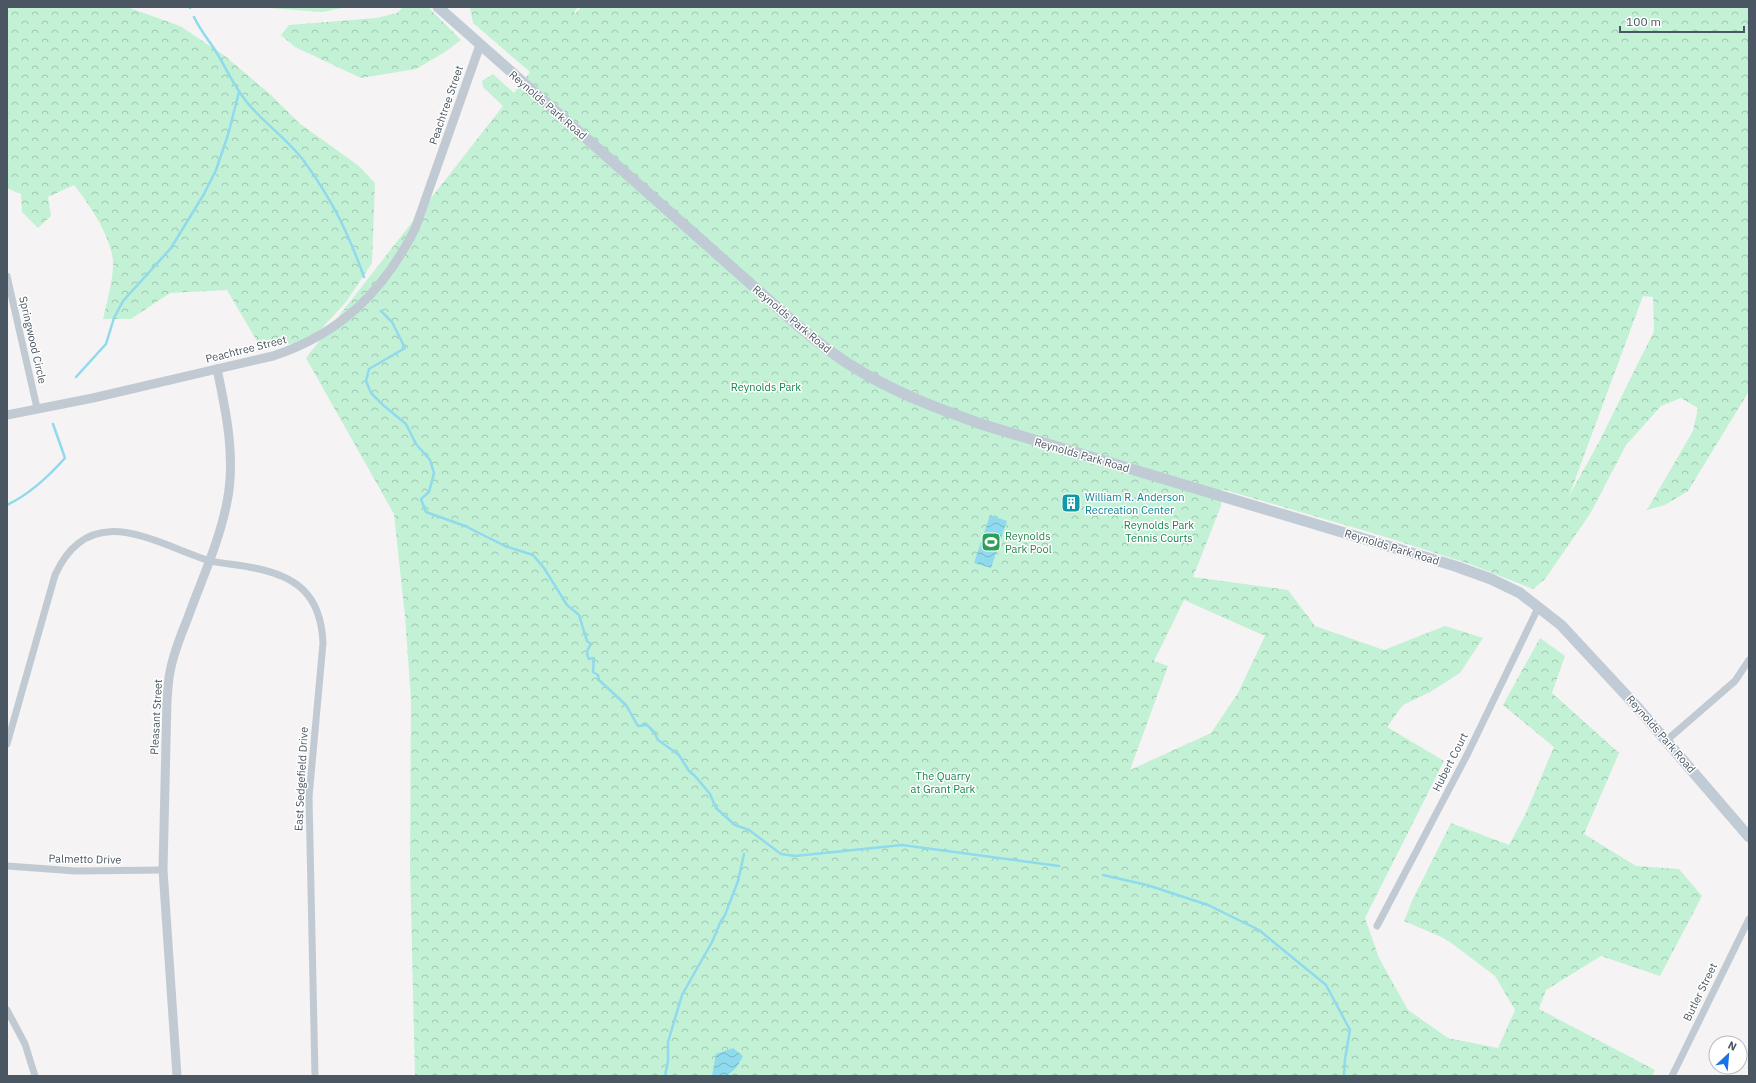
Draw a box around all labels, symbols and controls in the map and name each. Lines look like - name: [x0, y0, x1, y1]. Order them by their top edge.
- scale bar: [1620, 8, 1744, 34]
- text: 100 m: [1626, 14, 1661, 29]
- street label: Peachtree Street: [426, 63, 466, 146]
- street label: Reynolds Park Road: [506, 67, 590, 143]
- street label: Reynolds Park Road: [750, 282, 834, 356]
- street label: Springwood Circle: [16, 295, 50, 385]
- street label: Peachtree Street: [204, 332, 288, 366]
- park label: Reynolds Park: [731, 380, 801, 394]
- street label: Reynolds Park Road: [1033, 435, 1131, 475]
- place label: William R. Anderson Recreation Center: [1085, 490, 1184, 517]
- building icon: William R. Anderson Recreation Center: [1060, 492, 1082, 514]
- park label: Reynolds Park Tennis Courts: [1124, 518, 1194, 545]
- street label: Reynolds Park Road: [1343, 526, 1441, 568]
- place label: Reynolds Park Pool: [1005, 529, 1052, 556]
- sports icon: Reynolds Park Pool: [980, 531, 1002, 553]
- street label: Pleasant Street: [147, 679, 165, 755]
- street label: Reynolds Park Road: [1623, 692, 1699, 776]
- street label: East Sedgefield Drive: [291, 727, 311, 831]
- street label: Hubert Court: [1429, 730, 1471, 794]
- park label: The Quarry at Grant Park: [911, 769, 976, 796]
- street label: Palmetto Drive: [48, 851, 122, 867]
- street label: Butler Street: [1680, 960, 1720, 1023]
- north arrow: [1708, 1035, 1748, 1075]
- text: N: [1726, 1038, 1739, 1054]

